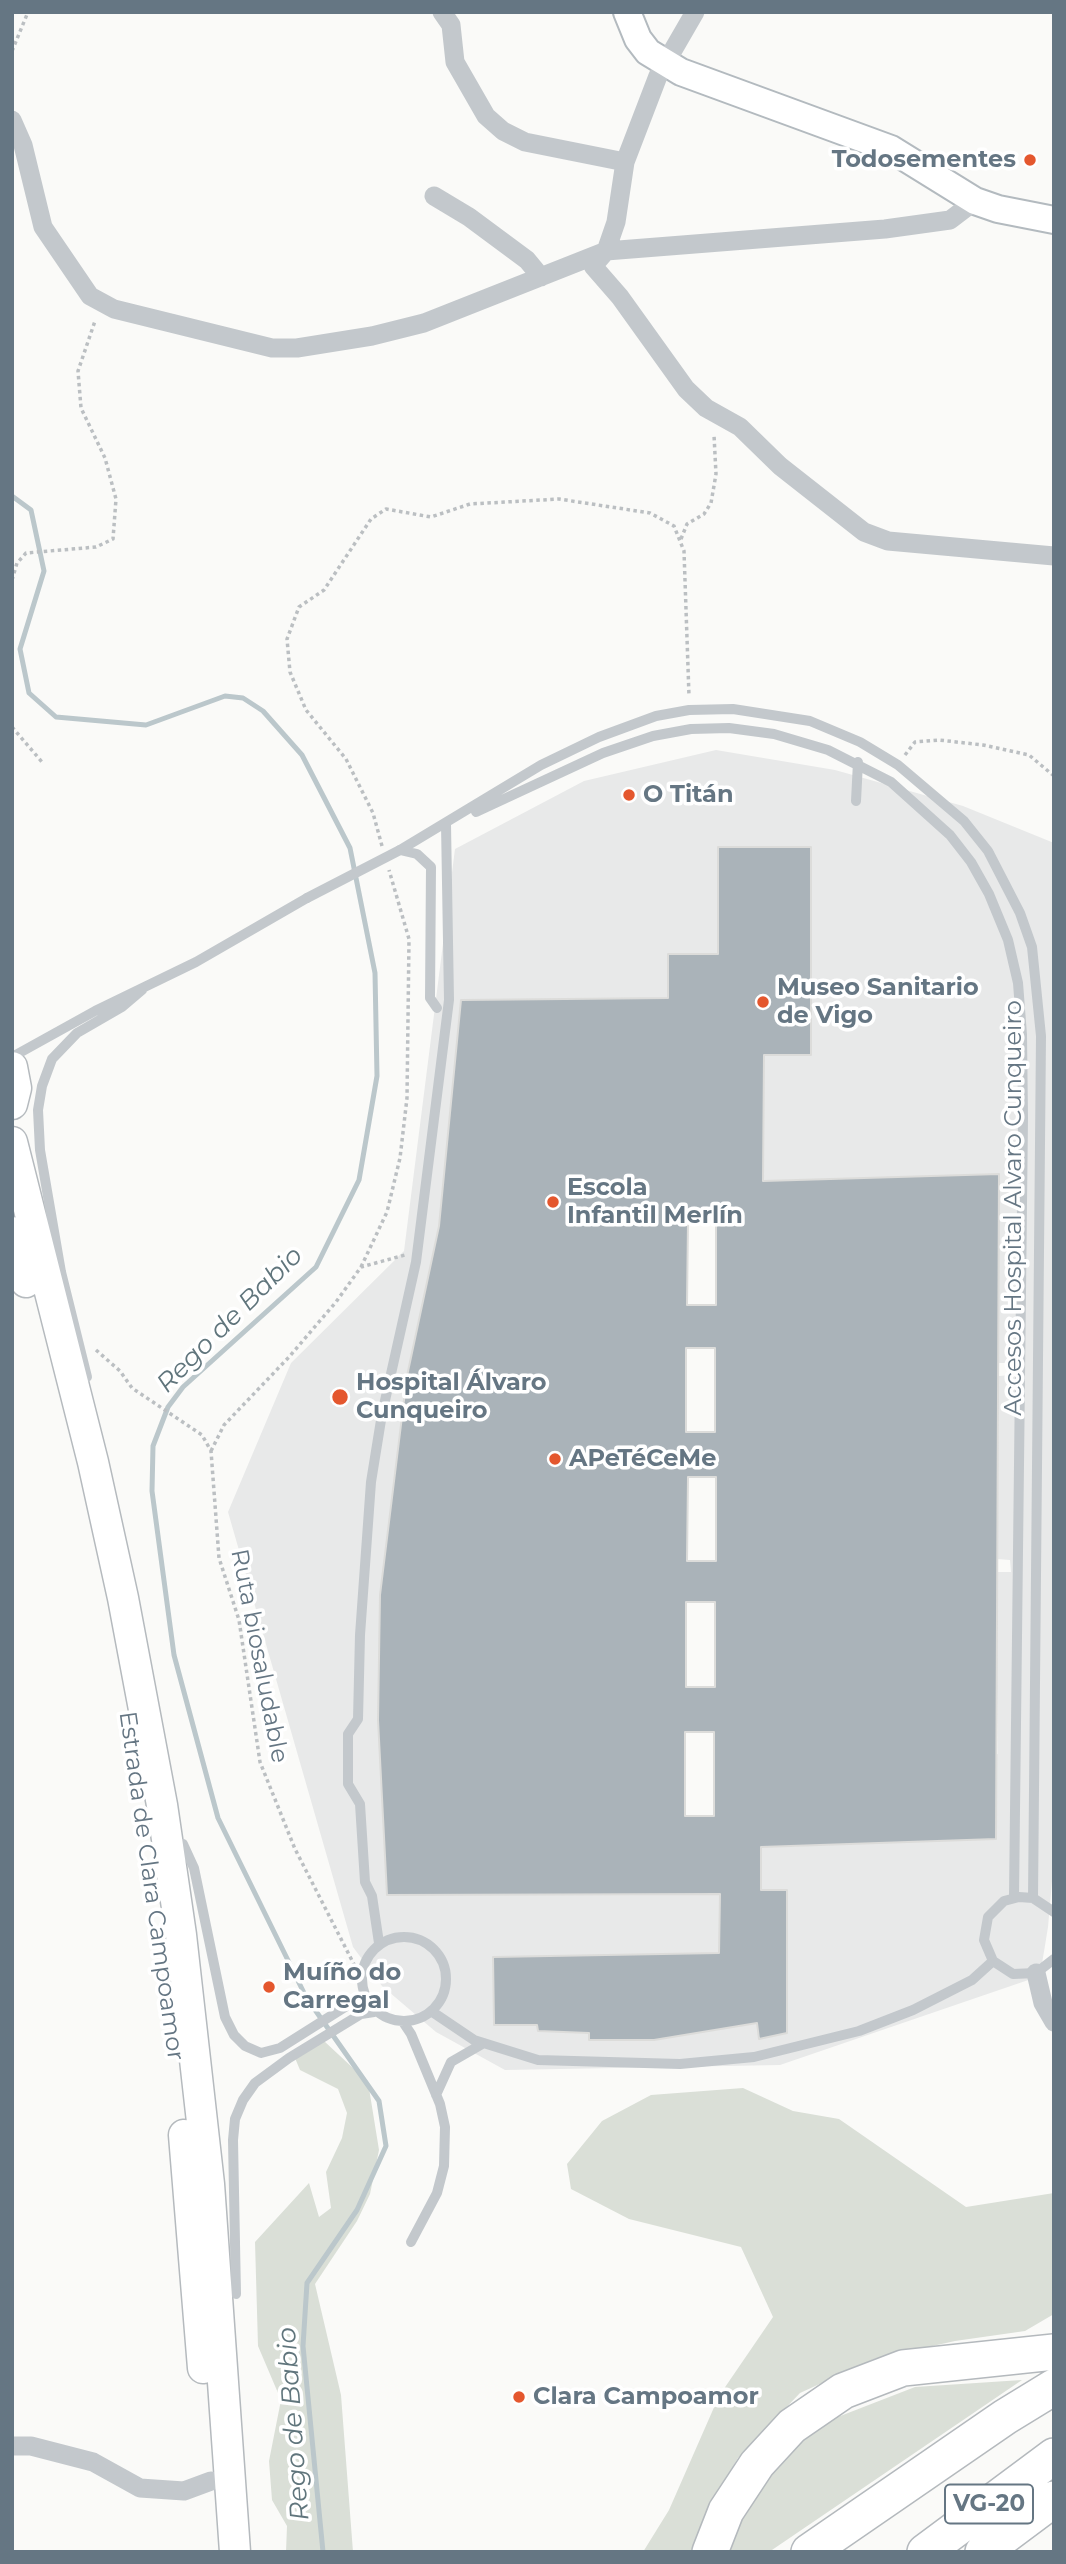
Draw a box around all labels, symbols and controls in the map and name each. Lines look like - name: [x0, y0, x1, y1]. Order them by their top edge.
- place label: Todosementes: [832, 146, 1016, 174]
- marker: Todosementes: [1022, 152, 1038, 168]
- place label: O Titán: [643, 781, 734, 809]
- marker: O Titán: [621, 787, 637, 803]
- place label: Museo Sanitario de Vigo: [777, 974, 979, 1030]
- marker: Museo Sanitario de Vigo: [755, 994, 771, 1010]
- street label: Accesos Hospital Alvaro Cunqueiro: [1000, 1000, 1028, 1416]
- place label: Escola Infantil Merlín: [567, 1174, 743, 1230]
- marker: Escola Infantil Merlín: [545, 1194, 561, 1210]
- water label: Rego de Babio: [150, 1240, 310, 1400]
- place label: Hospital Álvaro Cunqueiro: [356, 1369, 547, 1425]
- marker: Hospital Álvaro Cunqueiro: [330, 1387, 350, 1407]
- place label: APeTéCeMe: [569, 1445, 716, 1473]
- marker: APeTéCeMe: [547, 1451, 563, 1467]
- street label: Ruta biosaludable: [224, 1547, 294, 1765]
- street label: Estrada de Clara Campoamor: [112, 1709, 190, 2063]
- place label: Muíño do Carregal: [283, 1959, 401, 2015]
- marker: Muíño do Carregal: [261, 1979, 277, 1995]
- water label: Rego de Babio: [272, 2326, 316, 2522]
- place label: Clara Campoamor: [533, 2383, 759, 2411]
- marker: Clara Campoamor: [511, 2389, 527, 2405]
- road number: VG-20: [945, 2484, 1033, 2524]

